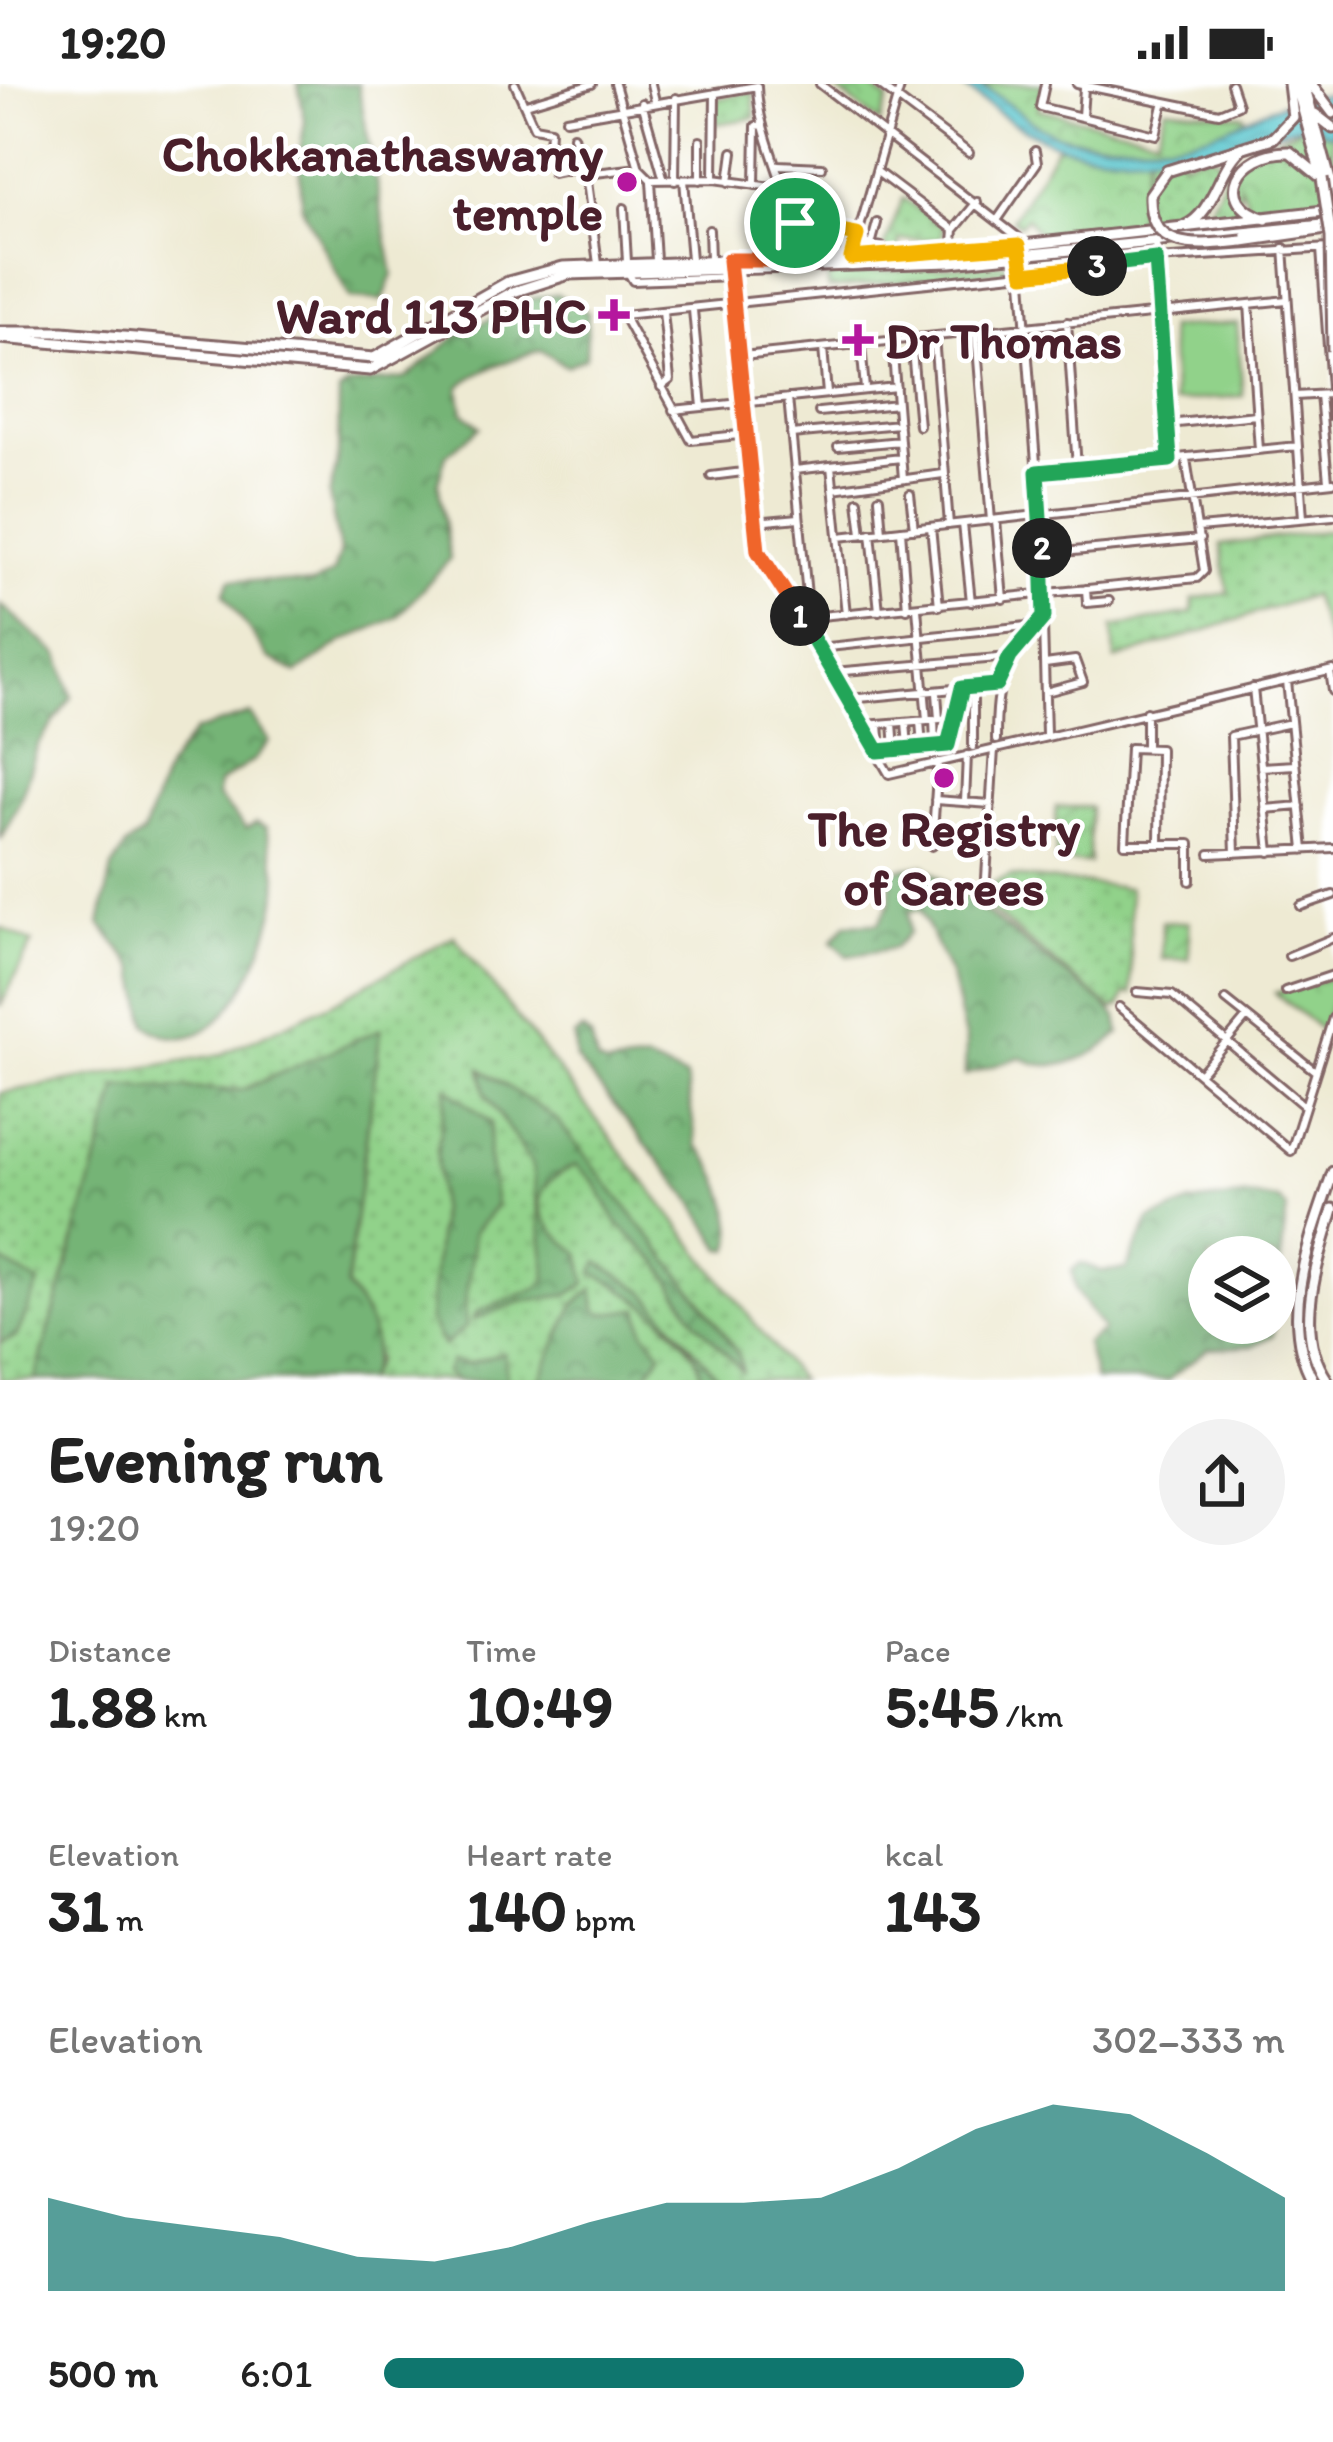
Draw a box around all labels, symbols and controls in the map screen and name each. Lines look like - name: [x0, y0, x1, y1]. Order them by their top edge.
- text: 19:20: [60, 15, 167, 69]
- place label: Chokkanathaswamy temple: [162, 123, 603, 243]
- marker: Chokkanathaswamy temple: [614, 169, 640, 195]
- pin: [744, 172, 846, 274]
- icon: arrive: [762, 190, 828, 256]
- pin: 3: [1067, 236, 1127, 296]
- text: 3: [1088, 246, 1106, 285]
- place label: Ward 113 PHC: [276, 285, 587, 346]
- marker: Ward 113 PHC: [598, 299, 630, 331]
- place label: Dr Thomas: [885, 310, 1122, 371]
- marker: Dr Thomas: [842, 324, 874, 356]
- pin: 2: [1012, 518, 1072, 578]
- text: 2: [1033, 528, 1051, 567]
- pin: 1: [770, 586, 830, 646]
- text: 1: [792, 596, 808, 635]
- marker: The Registry of Sarees: [931, 765, 957, 791]
- place label: The Registry of Sarees: [807, 798, 1081, 918]
- map controls: [1188, 1236, 1296, 1344]
- button: layers: [1188, 1236, 1296, 1344]
- text: Evening run: [48, 1419, 383, 1499]
- button: share: [1159, 1419, 1285, 1545]
- text: 19:20: [48, 1504, 141, 1551]
- text: Distance: [48, 1631, 172, 1670]
- text: Time: [466, 1631, 537, 1670]
- text: Pace: [885, 1631, 951, 1670]
- text: 1.88: [48, 1670, 156, 1742]
- text: 10:49: [466, 1670, 613, 1742]
- text: 5:45: [885, 1670, 998, 1742]
- text: km: [156, 1696, 207, 1735]
- text: /km: [998, 1696, 1063, 1735]
- text: Elevation: [48, 1835, 179, 1874]
- text: Heart rate: [466, 1835, 612, 1874]
- text: kcal: [885, 1835, 943, 1874]
- text: 31: [48, 1874, 109, 1946]
- text: 140: [466, 1874, 567, 1946]
- text: 143: [885, 1874, 981, 1946]
- text: m: [109, 1900, 144, 1939]
- text: bpm: [567, 1900, 636, 1939]
- text: Elevation: [48, 2016, 203, 2063]
- text: 302–333 m: [1092, 2016, 1285, 2063]
- text: 500 m: [48, 2350, 158, 2397]
- text: 6:01: [240, 2350, 312, 2397]

